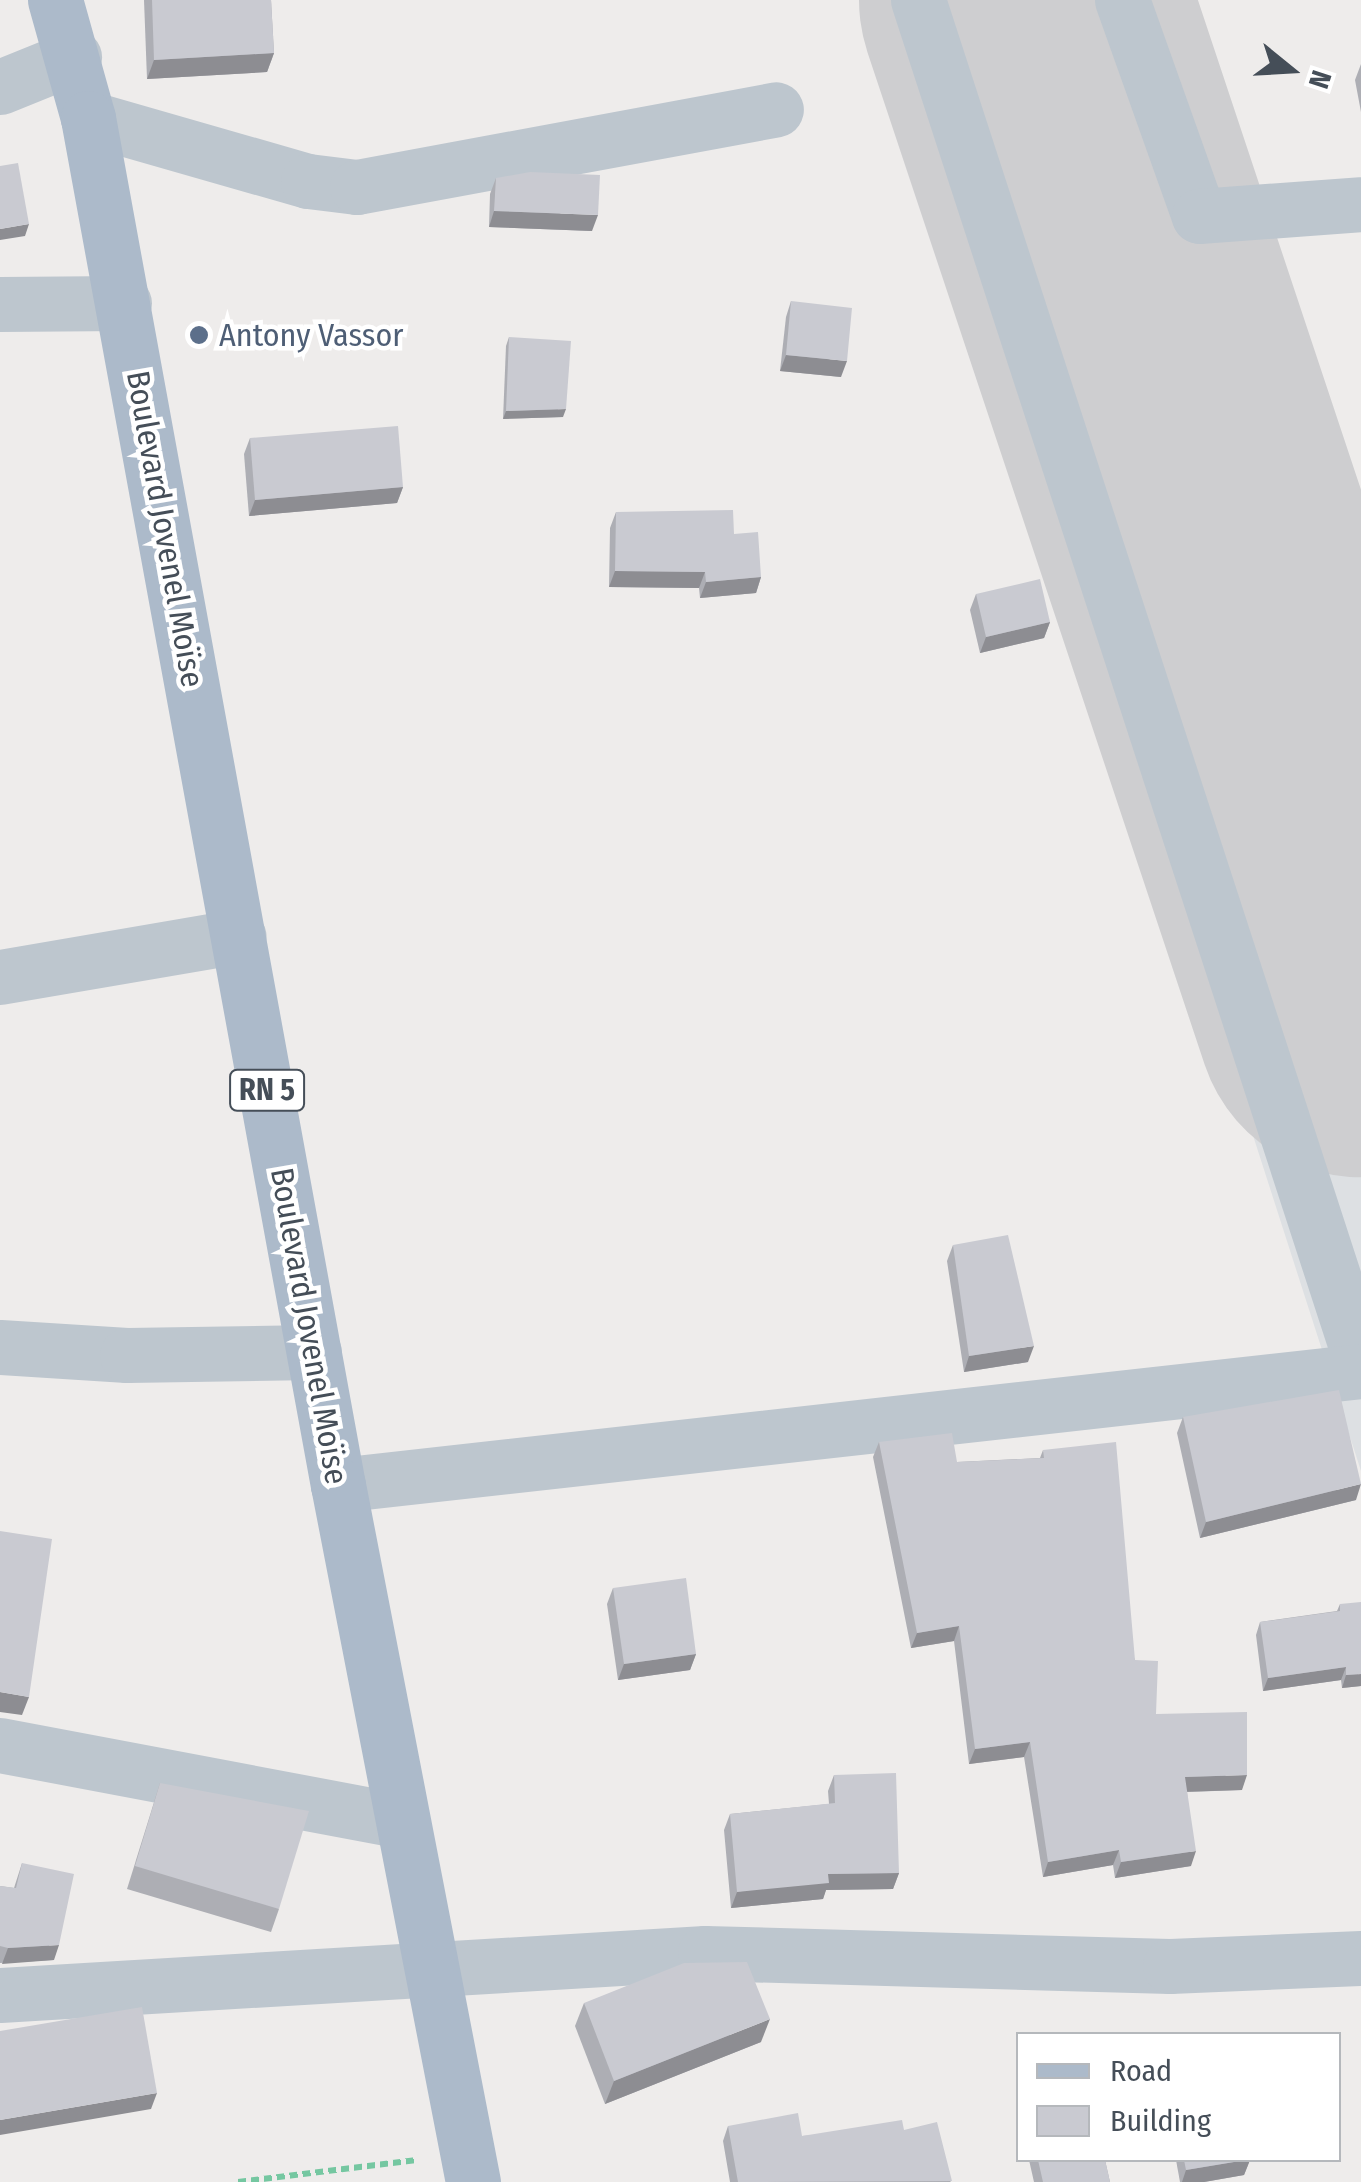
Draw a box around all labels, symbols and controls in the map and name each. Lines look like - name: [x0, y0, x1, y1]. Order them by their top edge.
- north arrow: [1241, 20, 1341, 120]
- text: N: [1302, 66, 1338, 93]
- place label: Antony Vassor: [219, 316, 403, 354]
- marker: Antony Vassor: [188, 324, 210, 346]
- street label: Boulevard Jovenel Moïse: [118, 368, 212, 690]
- road number: RN 5: [227, 1065, 307, 1115]
- street label: Boulevard Jovenel Moïse: [262, 1165, 356, 1487]
- legend: [1016, 2032, 1341, 2162]
- text: Road: [1110, 2053, 1172, 2089]
- text: Building: [1110, 2103, 1211, 2139]

